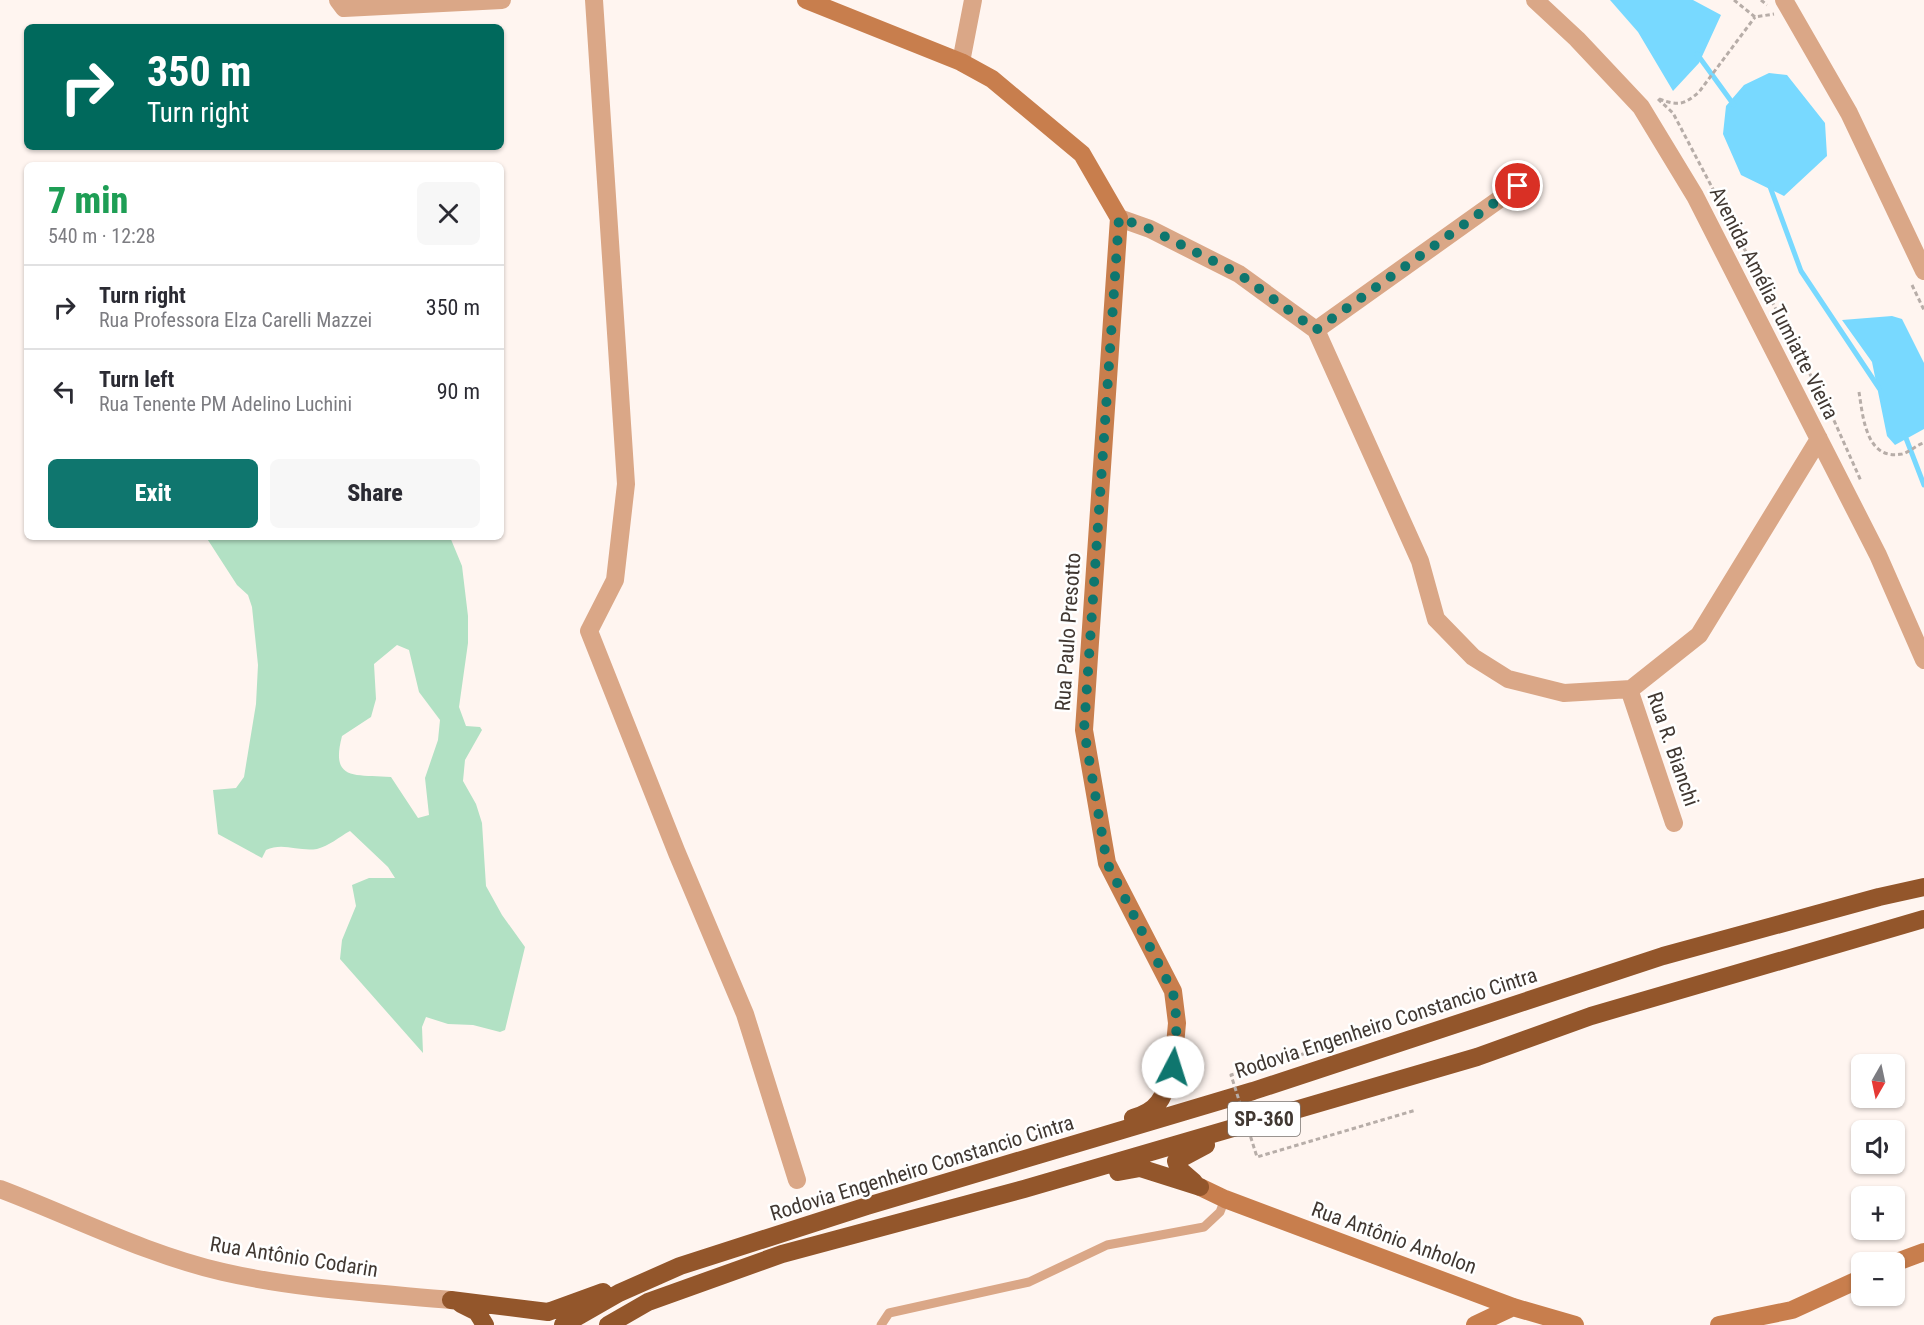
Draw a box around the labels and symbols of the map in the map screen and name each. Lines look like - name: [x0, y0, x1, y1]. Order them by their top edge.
- pin: [1492, 160, 1543, 211]
- street label: Avenida Amélia Tumiatte Vieira: [1705, 183, 1843, 423]
- street label: Rua Paulo Presotto: [1050, 552, 1086, 712]
- street label: Rua R. Bianchi: [1642, 689, 1704, 809]
- street label: Rodovia Engenheiro Constancio Cintra: [1232, 963, 1540, 1083]
- position arrow: [1141, 1035, 1205, 1099]
- north arrow: [1851, 1054, 1905, 1108]
- road number: SP-360: [1228, 1102, 1300, 1136]
- street label: Rodovia Engenheiro Constancio Cintra: [767, 1110, 1077, 1226]
- street label: Rua Antônio Anholon: [1308, 1197, 1480, 1279]
- street label: Rua Antônio Codarin: [208, 1232, 380, 1282]

